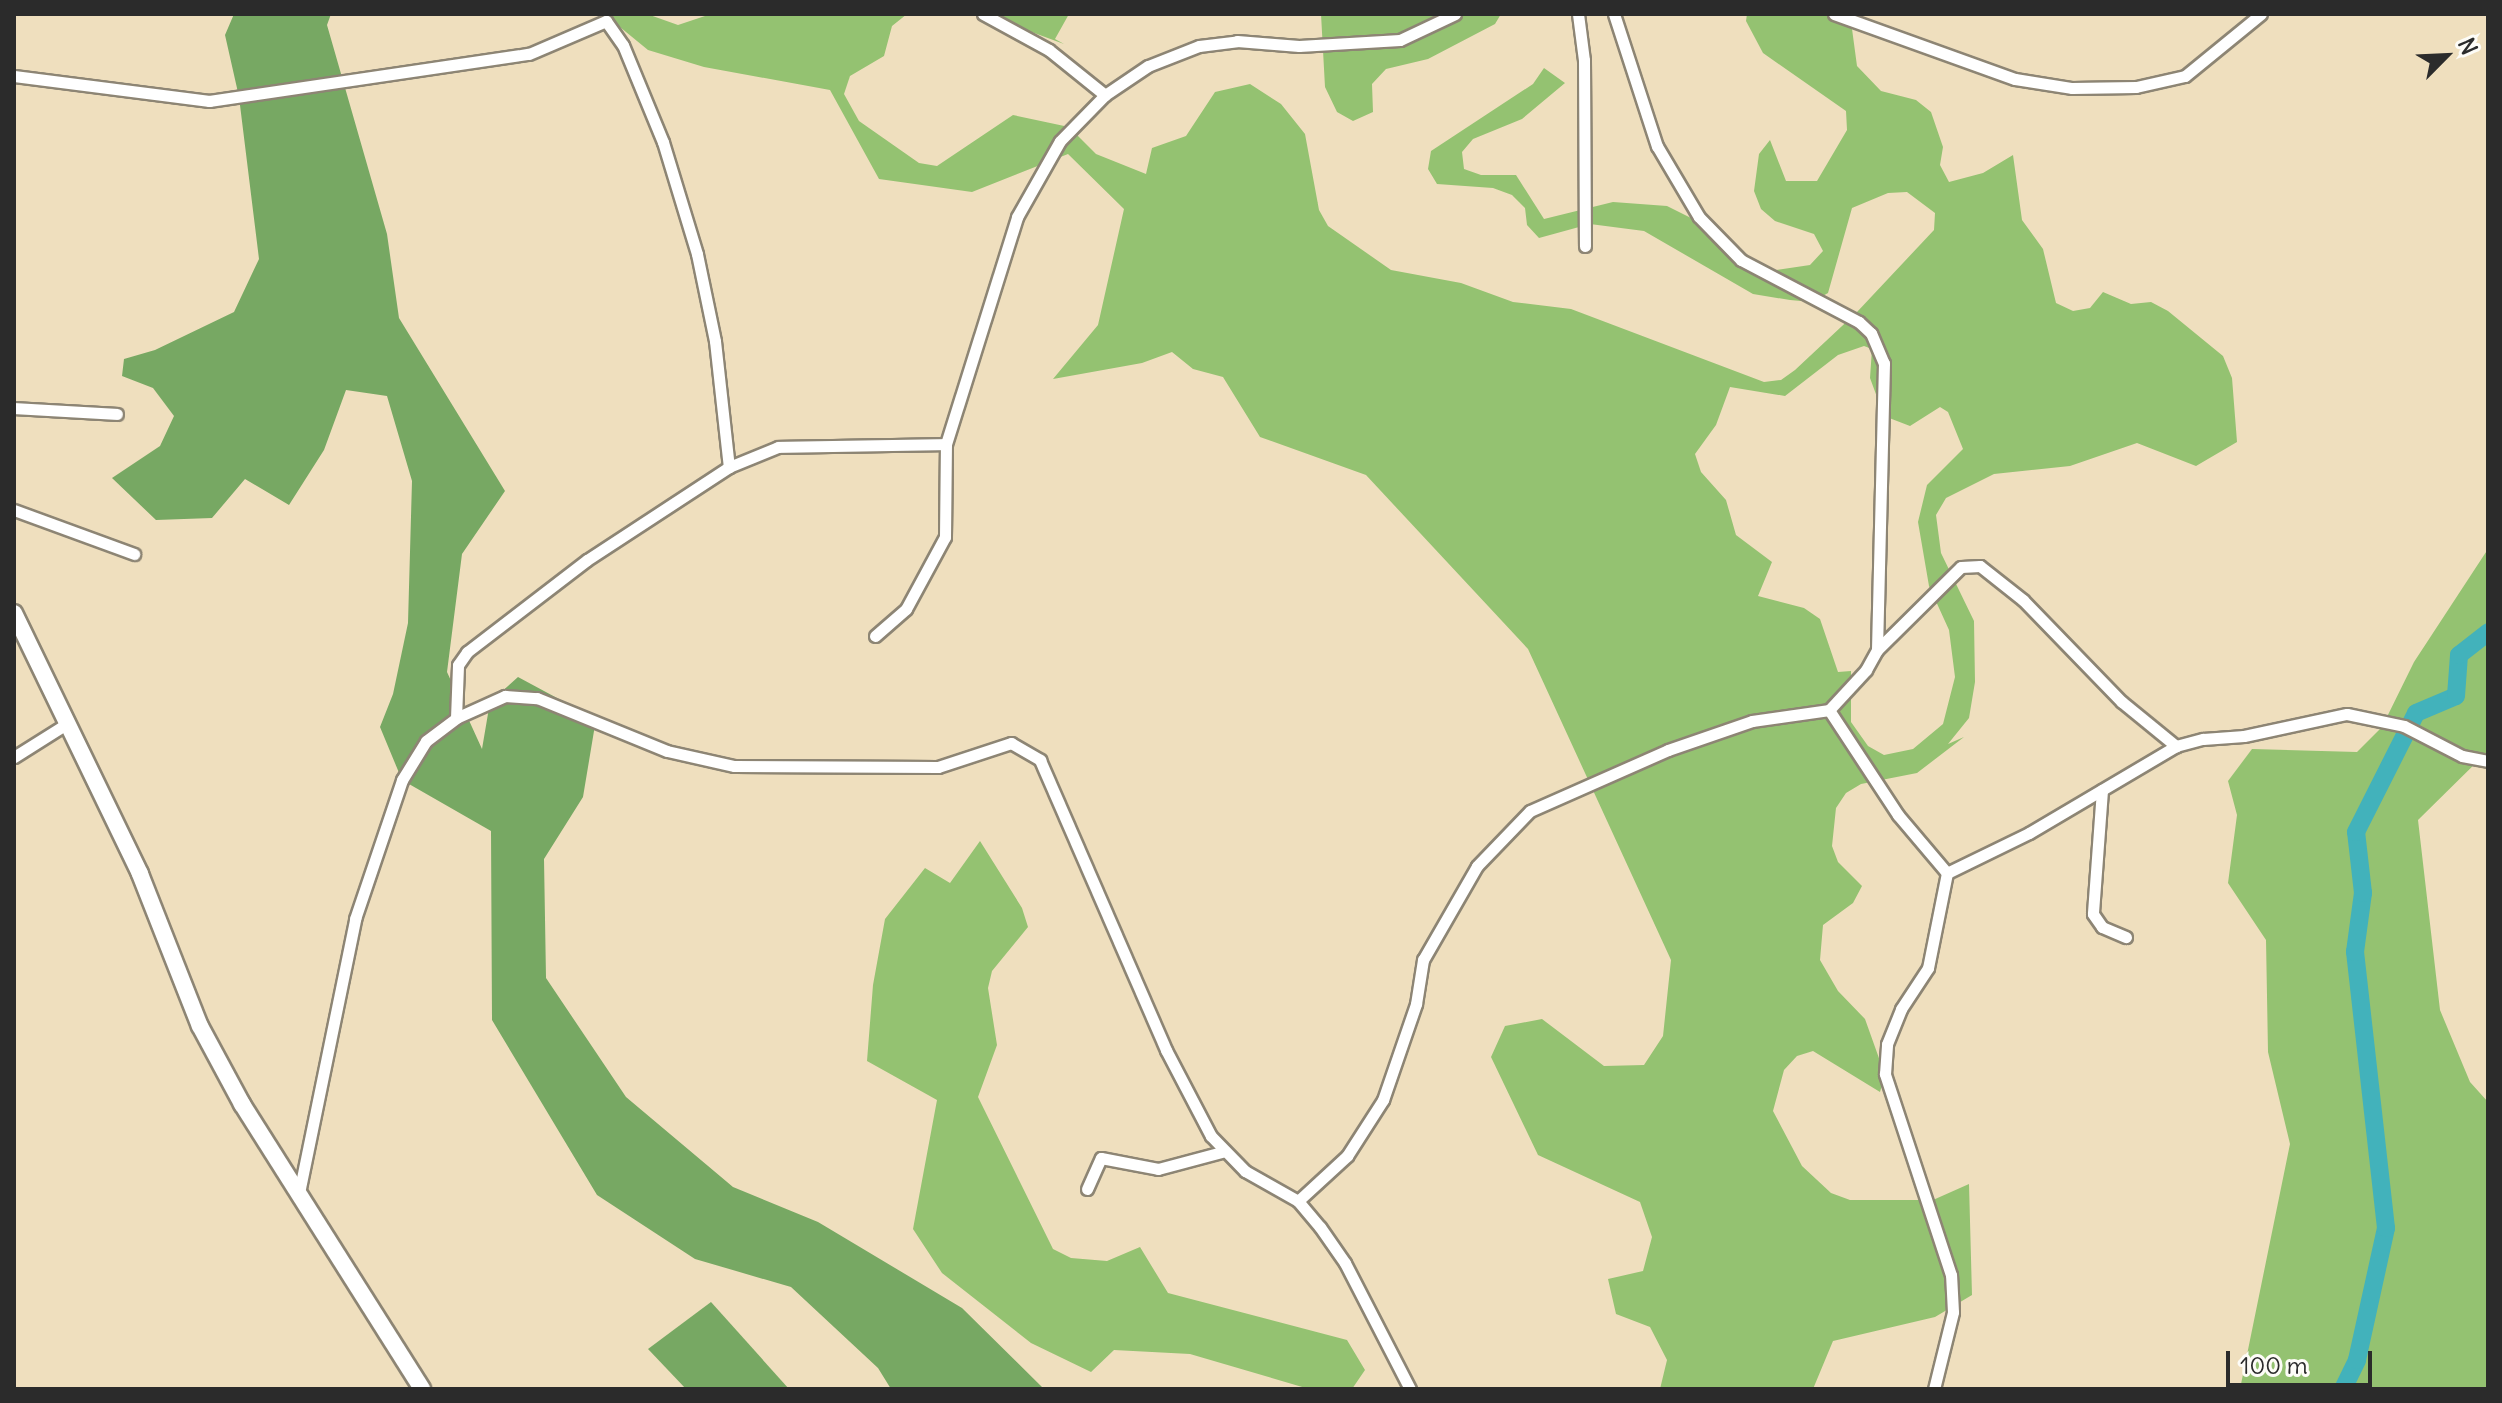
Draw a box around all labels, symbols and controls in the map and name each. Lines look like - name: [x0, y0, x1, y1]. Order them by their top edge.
- north arrow: [2406, 16, 2486, 96]
- text: N: [2452, 34, 2484, 59]
- scale bar: [2230, 1335, 2376, 1385]
- text: 100 m: [2240, 1350, 2308, 1380]

